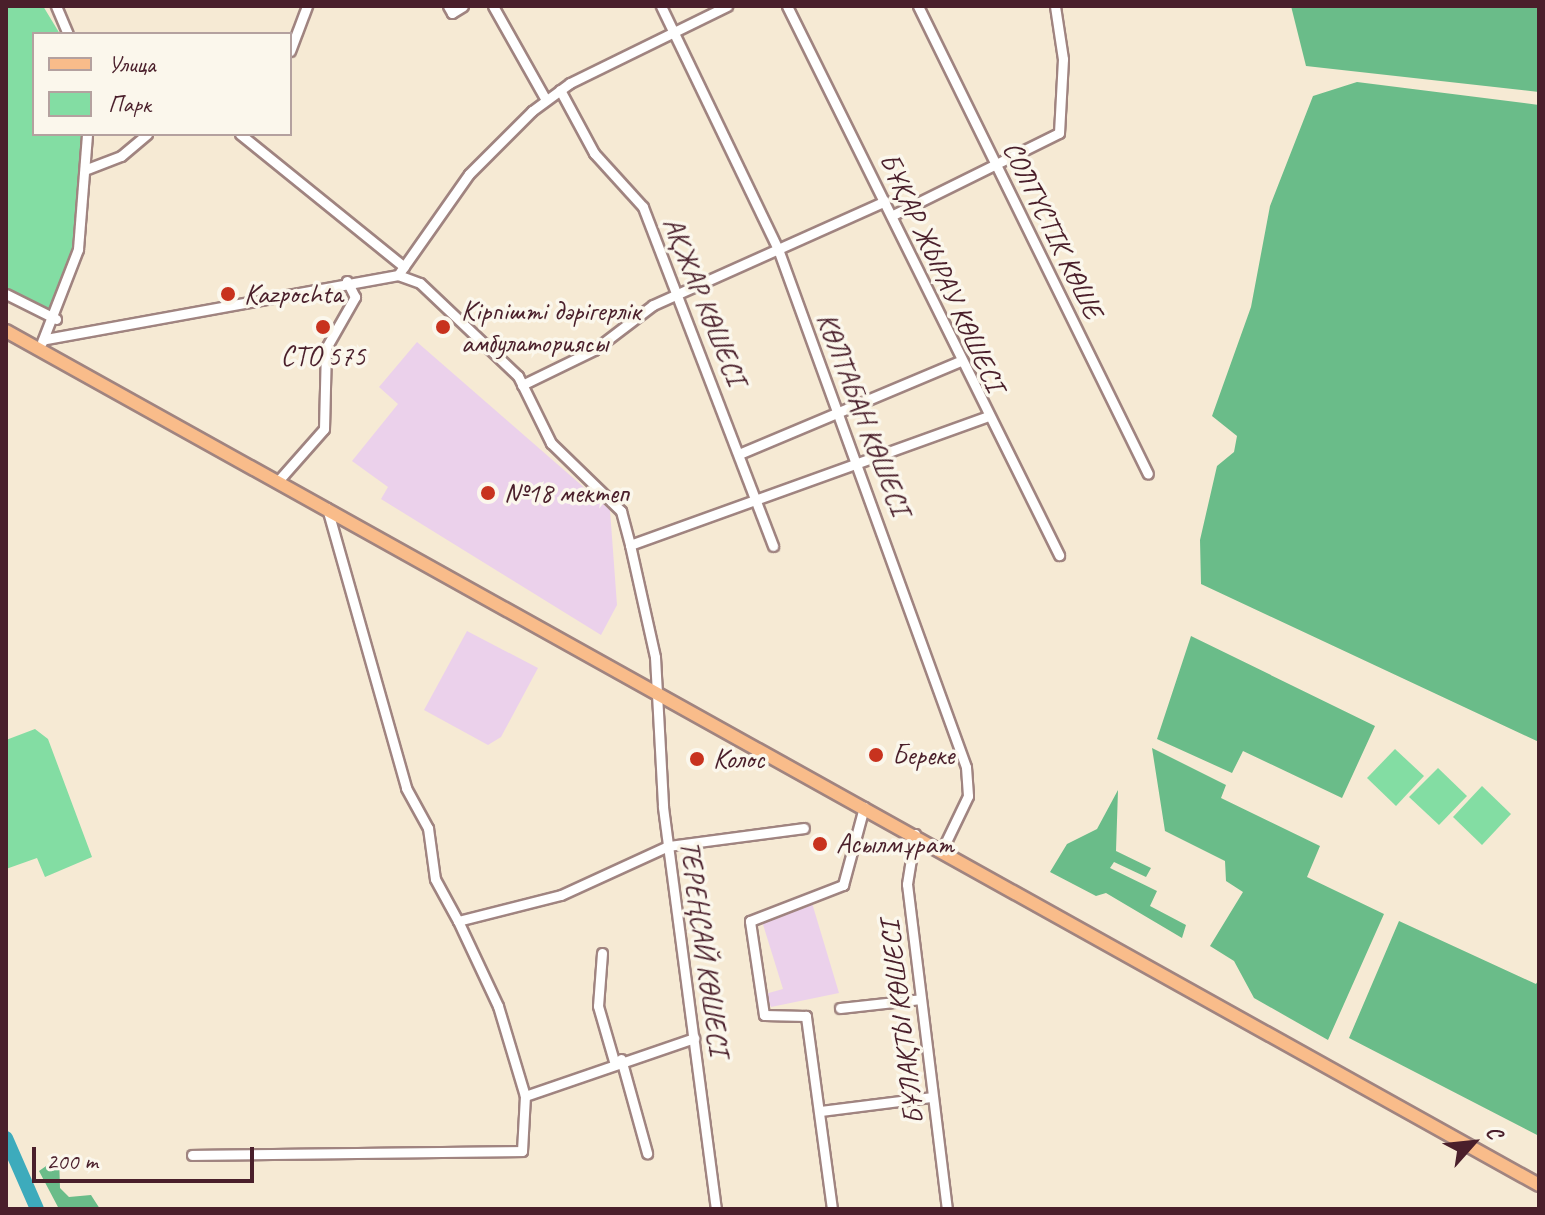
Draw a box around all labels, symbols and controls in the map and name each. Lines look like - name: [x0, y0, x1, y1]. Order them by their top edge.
- legend: [32, 32, 292, 136]
- text: Улица: [108, 49, 156, 79]
- text: Парк: [108, 89, 151, 119]
- street label: СОЛТҮСТІК КӨШЕ: [996, 136, 1110, 324]
- street label: БҰҚАР ЖЫРАУ КӨШЕСІ: [872, 147, 1012, 397]
- street label: АҚЖАР КӨШЕСІ: [655, 212, 753, 390]
- place label: Kazpochta: [244, 277, 343, 311]
- marker: Kazpochta: [219, 285, 237, 303]
- place label: Кірпішті дәрігерлік амбулаториясы: [461, 294, 640, 360]
- street label: КӨЛТАБАН КӨШЕСІ: [809, 308, 917, 520]
- marker: Кірпішті дәрігерлік амбулаториясы: [432, 316, 454, 338]
- marker: СТО 575: [314, 318, 332, 336]
- place label: СТО 575: [281, 339, 365, 373]
- place label: №18 мектеп: [504, 476, 629, 510]
- marker: №18 мектеп: [479, 484, 497, 502]
- place label: Береке: [892, 738, 954, 772]
- place label: Колос: [713, 742, 764, 776]
- marker: Береке: [867, 746, 885, 764]
- marker: Колос: [688, 750, 706, 768]
- place label: Асылмұрат: [836, 827, 954, 861]
- marker: Асылмұрат: [811, 835, 829, 853]
- street label: ТЕРЕҢСАЙ КӨШЕСІ: [672, 839, 736, 1057]
- street label: БҰЛАҚТЫ КӨШЕСІ: [873, 920, 931, 1126]
- north arrow: [1433, 1103, 1513, 1183]
- text: С: [1479, 1121, 1509, 1143]
- scale bar: [36, 1131, 258, 1181]
- text: 200 m: [46, 1146, 98, 1176]

